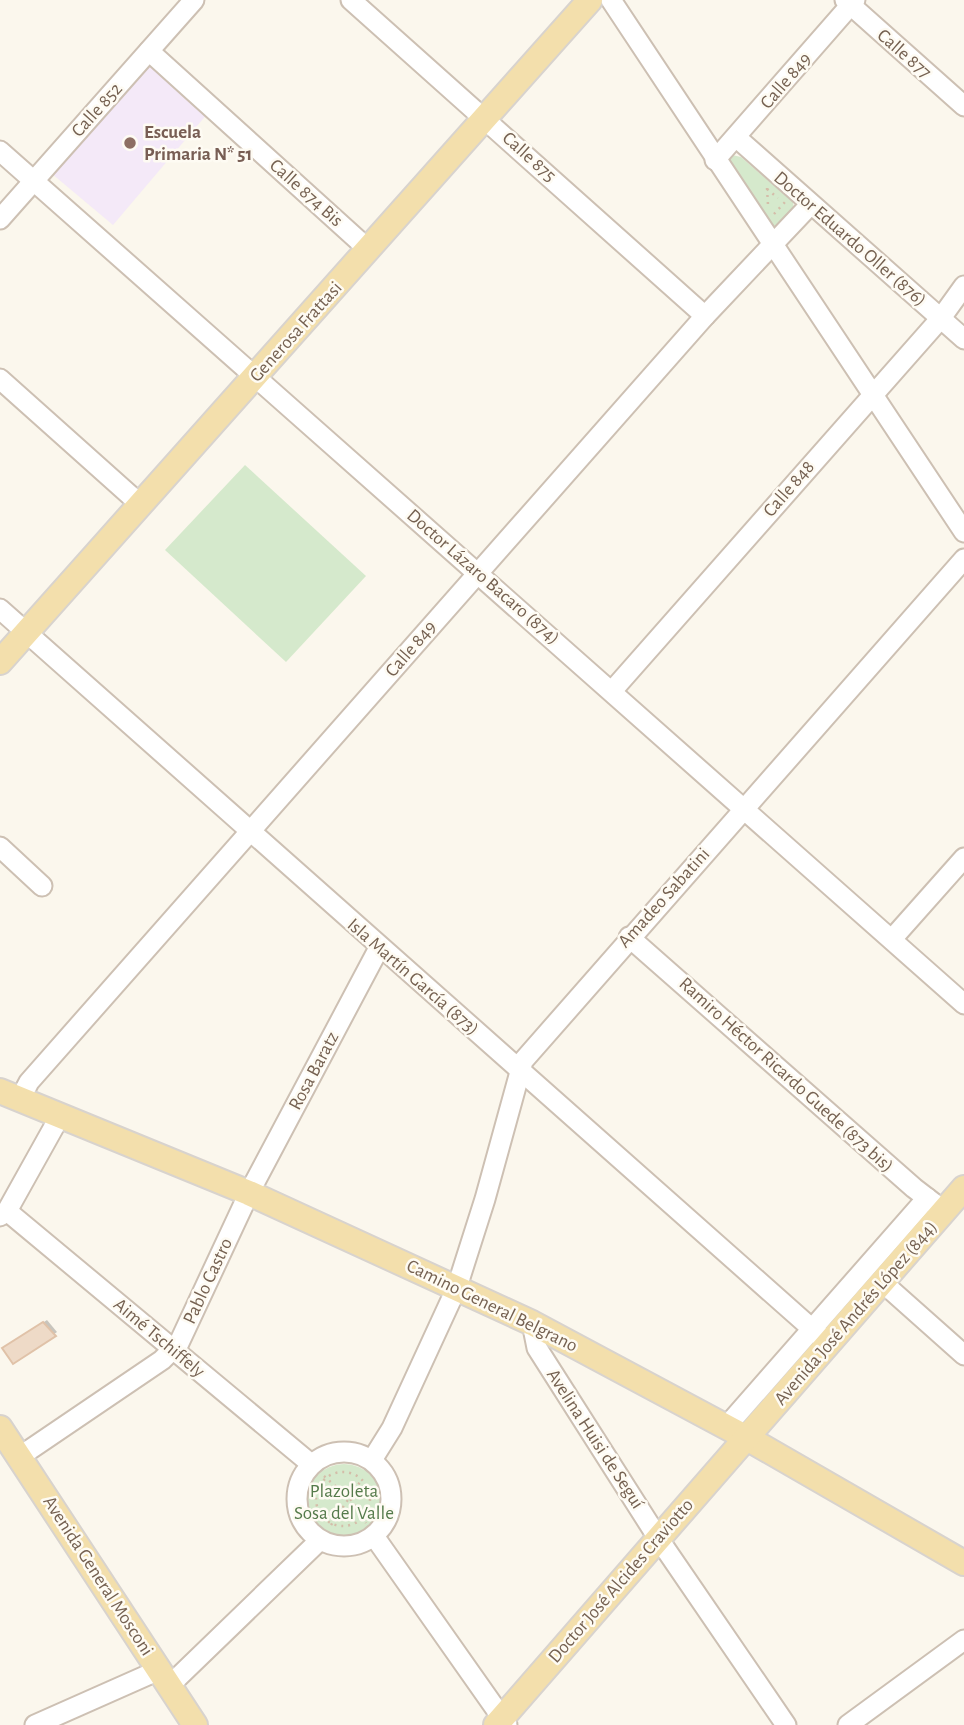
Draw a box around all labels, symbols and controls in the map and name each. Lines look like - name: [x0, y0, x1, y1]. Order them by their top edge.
- street label: Calle 877: [873, 26, 935, 82]
- street label: Calle 849: [757, 49, 815, 113]
- street label: Calle 852: [68, 79, 126, 141]
- place label: Escuela Primaria N* 51: [144, 123, 252, 164]
- street label: Calle 875: [499, 128, 559, 186]
- marker: Escuela Primaria N* 51: [122, 135, 138, 151]
- street label: Calle 874 Bis: [266, 155, 346, 231]
- street label: Doctor Eduardo Oller (876): [770, 168, 930, 310]
- street label: Generosa Frattasi: [246, 278, 346, 386]
- street label: Calle 848: [760, 457, 818, 521]
- street label: Doctor Lázaro Bacaro (874): [403, 506, 563, 648]
- street label: Calle 849: [382, 617, 440, 681]
- street label: Amadeo Sabatini: [615, 845, 713, 951]
- street label: Isla Martín García (873): [344, 915, 482, 1039]
- street label: Ramiro Héctor Ricardo Guede (873 bis): [675, 974, 897, 1176]
- street label: Rosa Baratz: [286, 1029, 343, 1113]
- street label: Avenida José Andrés López (844): [771, 1217, 941, 1409]
- street label: Pablo Castro: [180, 1235, 236, 1327]
- street label: Camino General Belgrano: [403, 1256, 581, 1356]
- street label: Aimé Tschiffely: [110, 1295, 208, 1381]
- street label: Avelina Huisi de Seguí: [543, 1366, 647, 1513]
- park label: Plazoleta Sosa del Valle: [294, 1482, 394, 1523]
- street label: Avenida General Mosconi: [39, 1493, 157, 1659]
- street label: Doctor José Alcides Craviotto: [545, 1495, 697, 1667]

